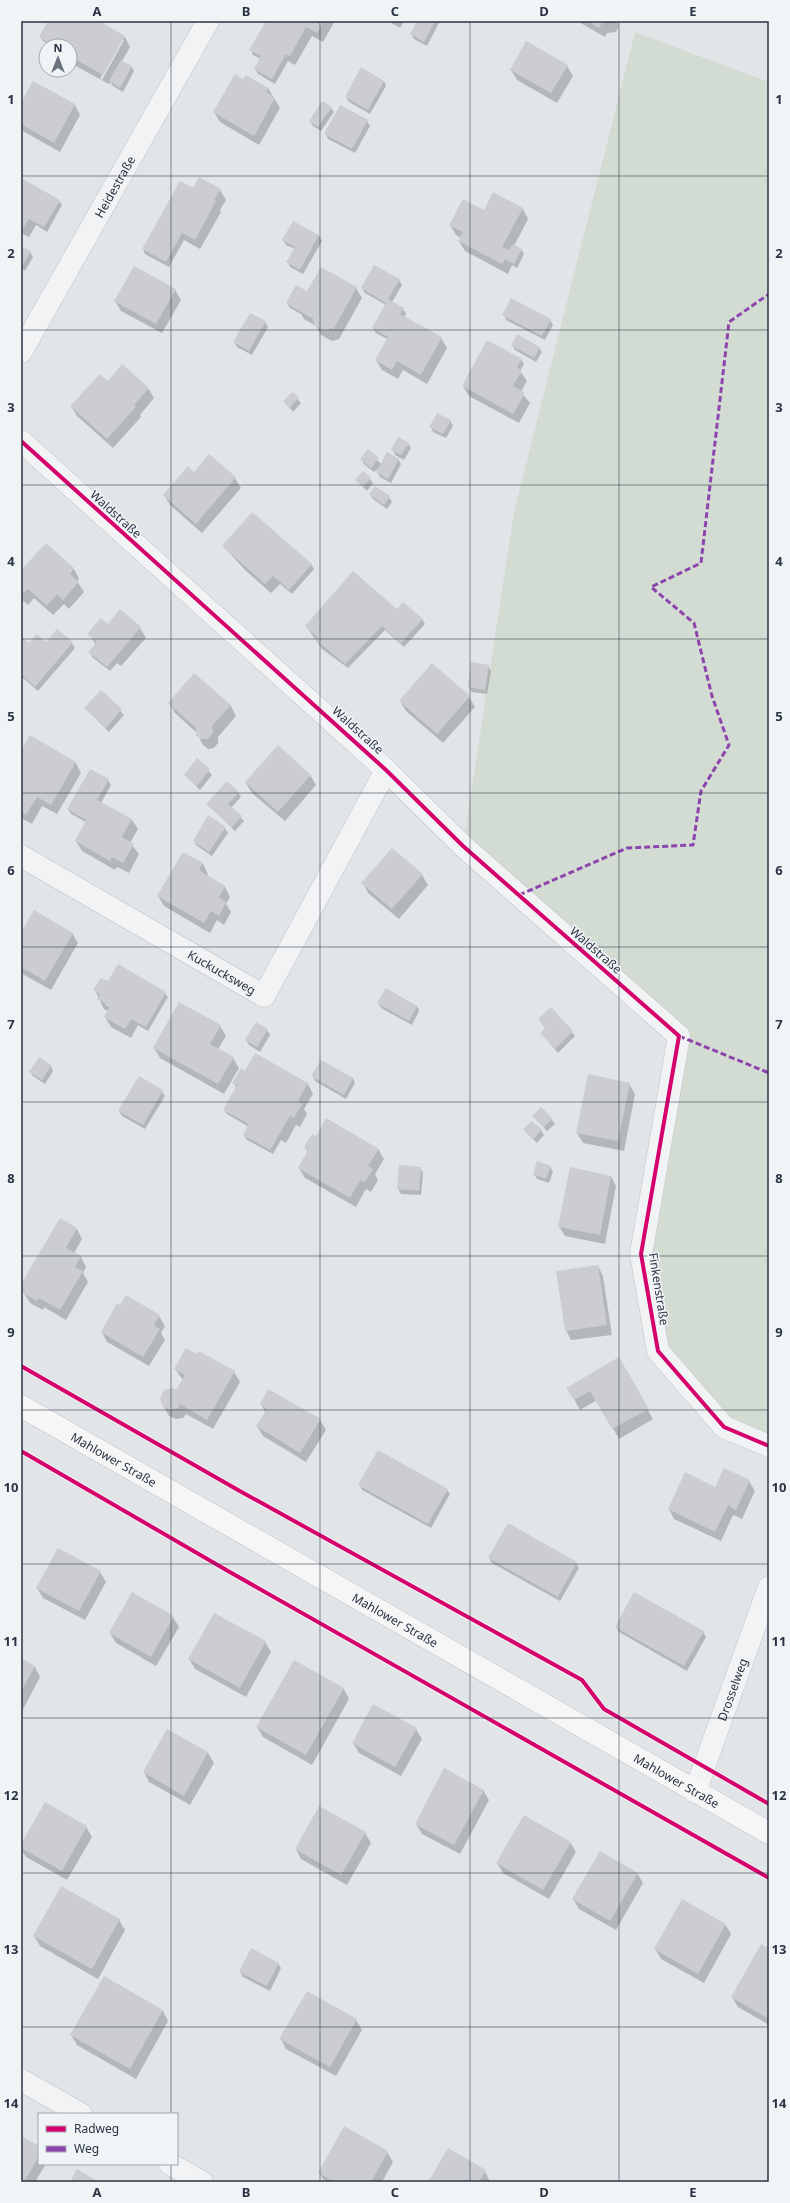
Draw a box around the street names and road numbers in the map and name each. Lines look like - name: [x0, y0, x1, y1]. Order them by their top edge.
- street label: Heidestraße: [90, 152, 139, 221]
- street label: Waldstraße: [87, 486, 146, 542]
- street label: Waldstraße: [329, 702, 388, 758]
- street label: Waldstraße: [566, 923, 626, 978]
- street label: Kuckucksweg: [185, 945, 259, 998]
- street label: Finkenstraße: [645, 1252, 673, 1327]
- street label: Mahlower Straße: [68, 1428, 160, 1490]
- street label: Mahlower Straße: [349, 1588, 442, 1651]
- street label: Drosselweg: [713, 1656, 751, 1723]
- street label: Mahlower Straße: [631, 1749, 723, 1812]

